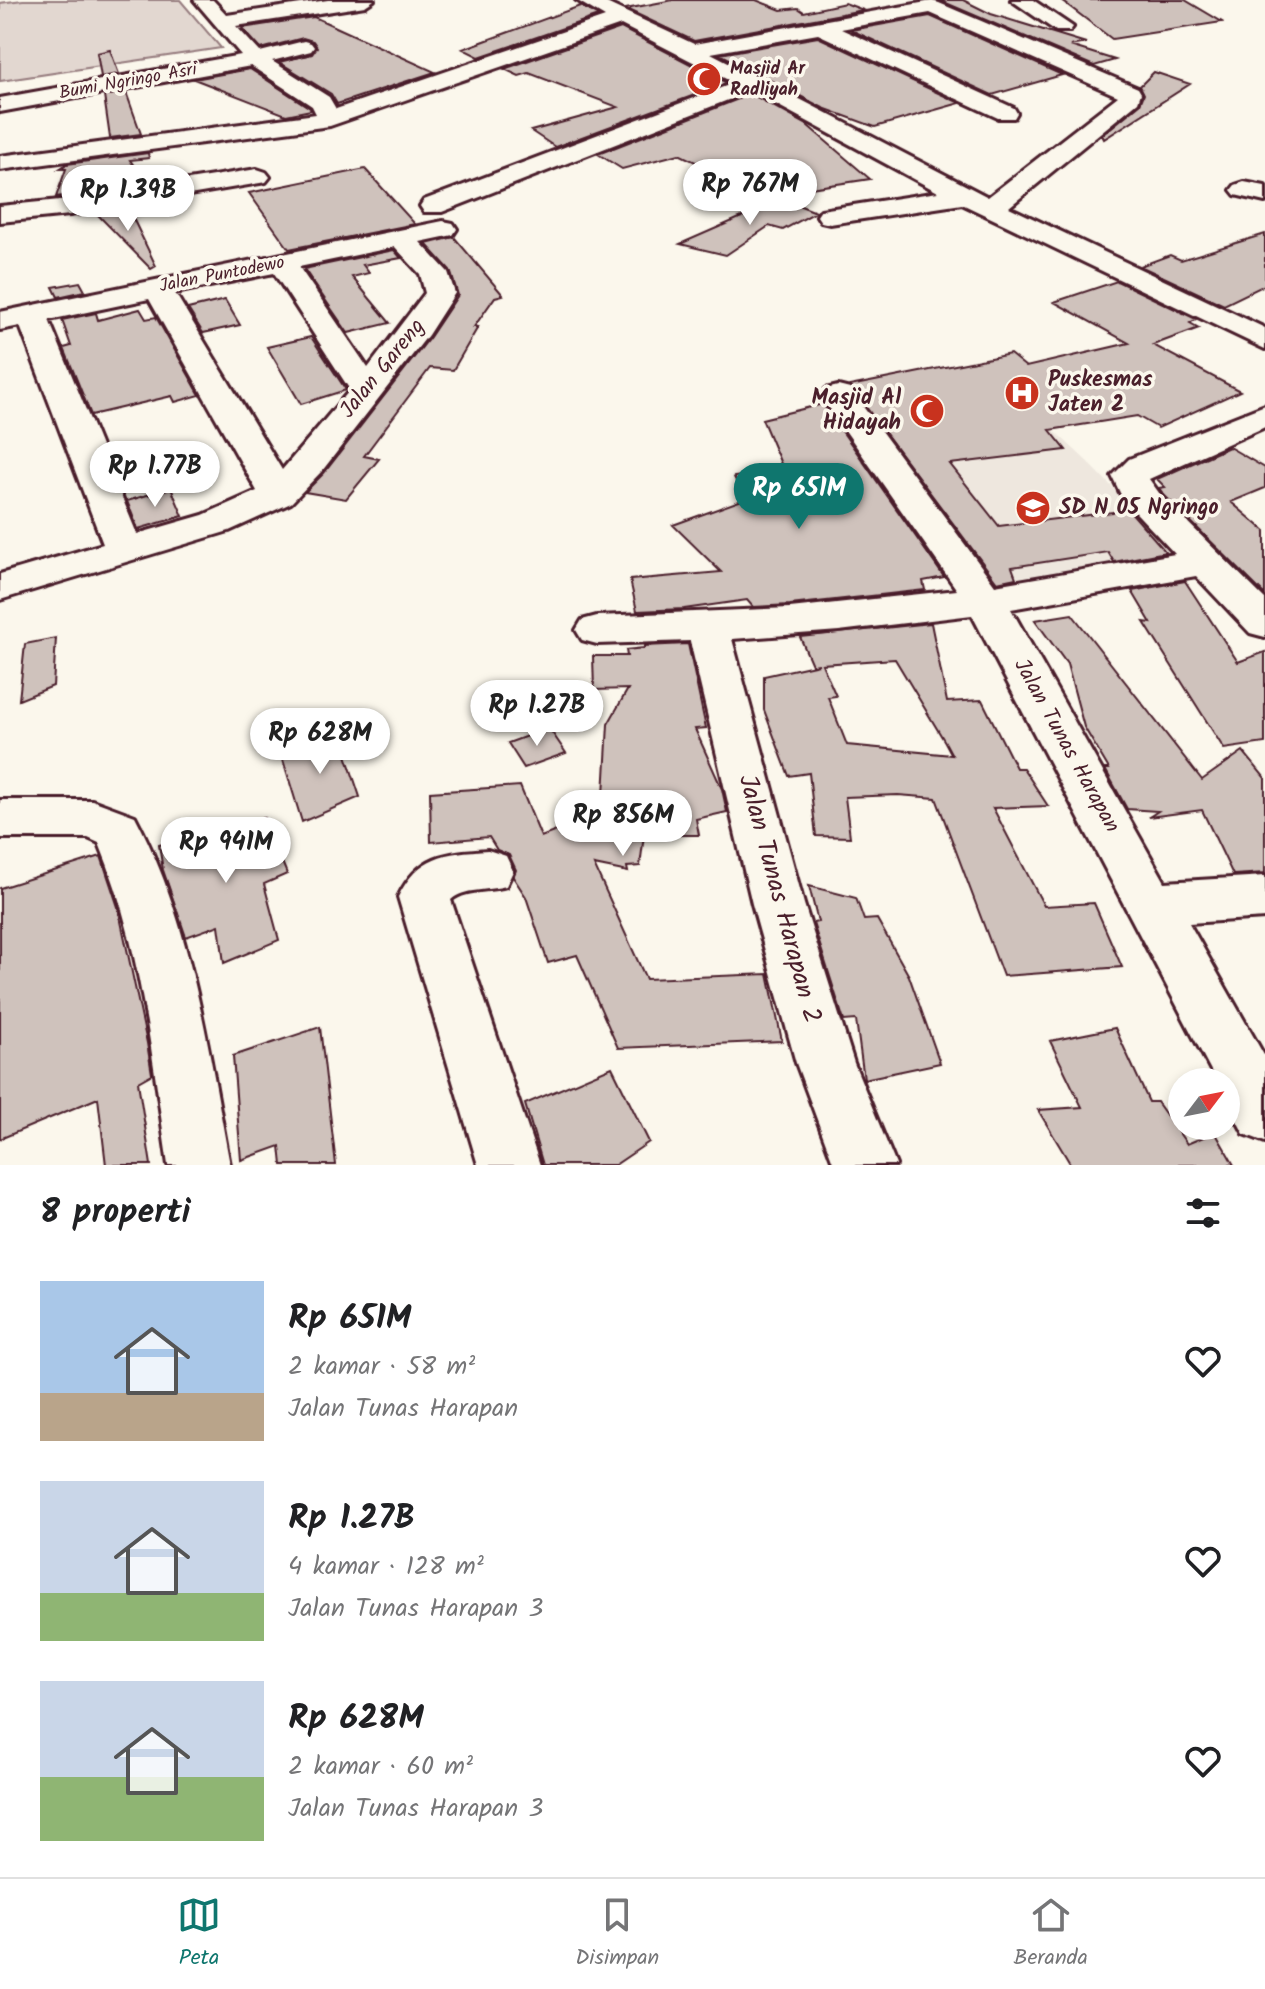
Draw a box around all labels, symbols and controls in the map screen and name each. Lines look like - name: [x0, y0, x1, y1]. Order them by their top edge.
- place label: Masjid Ar Radliyah: [730, 55, 807, 105]
- street label: Bumi Ngringo Asri: [57, 56, 200, 108]
- mosque icon: Masjid Ar Radliyah: [685, 60, 723, 98]
- pin: Rp 767M: [676, 159, 824, 227]
- text: Rp 767M: [701, 164, 799, 206]
- pin: Rp 1.39B: [45, 165, 211, 233]
- text: Rp 1.39B: [79, 170, 177, 212]
- street label: Jalan Puntodewo: [157, 249, 287, 301]
- street label: Jalan Gareng: [332, 311, 434, 427]
- place label: Puskesmas Jaten 2: [1048, 363, 1153, 423]
- hospital icon: Puskesmas Jaten 2: [1003, 374, 1041, 412]
- place label: Masjid Al Hidayah: [811, 381, 901, 441]
- mosque icon: Masjid Al Hidayah: [908, 392, 946, 430]
- pin: Rp 1.77B: [72, 441, 238, 509]
- text: Rp 1.77B: [108, 446, 202, 488]
- pin: Rp 651M: [725, 463, 873, 531]
- text: Rp 651M: [752, 468, 846, 510]
- school or university icon: SD N 05 Ngringo: [1014, 489, 1052, 527]
- place label: SD N 05 Ngringo: [1059, 491, 1218, 526]
- street label: Jalan Tunas Harapan: [1004, 652, 1128, 840]
- pin: Rp 1.27B: [454, 680, 620, 748]
- text: Rp 1.27B: [488, 685, 586, 727]
- pin: Rp 628M: [246, 708, 394, 776]
- text: Rp 628M: [268, 713, 372, 755]
- street label: Jalan Tunas Harapan 2: [726, 770, 832, 1028]
- pin: Rp 856M: [549, 790, 697, 858]
- text: Rp 856M: [572, 795, 674, 837]
- pin: Rp 941M: [152, 817, 300, 885]
- text: Rp 941M: [179, 822, 273, 864]
- north arrow: [1168, 1068, 1240, 1140]
- map controls: [1168, 1068, 1240, 1140]
- text: 8 properti: [40, 1186, 191, 1240]
- icon: filters: [1181, 1191, 1225, 1235]
- text: Rp 651M: [288, 1292, 411, 1346]
- icon: home: [104, 1313, 200, 1409]
- icon: heart: [1181, 1339, 1225, 1383]
- text: 2 kamar · 58 m²: [288, 1346, 475, 1388]
- text: Jalan Tunas Harapan: [288, 1388, 518, 1430]
- text: Rp 1.27B: [288, 1492, 415, 1546]
- icon: home: [104, 1513, 200, 1609]
- icon: heart: [1181, 1539, 1225, 1583]
- text: 4 kamar · 128 m²: [288, 1546, 484, 1588]
- text: Jalan Tunas Harapan 3: [288, 1588, 543, 1630]
- text: Rp 628M: [288, 1692, 424, 1746]
- icon: home: [104, 1713, 200, 1809]
- icon: heart: [1181, 1739, 1225, 1783]
- text: 2 kamar · 60 m²: [288, 1746, 473, 1788]
- text: Jalan Tunas Harapan 3: [288, 1788, 543, 1830]
- tab: Peta: [177, 1893, 221, 1976]
- tab: Disimpan: [575, 1893, 659, 1976]
- tab: Beranda: [1013, 1893, 1088, 1976]

